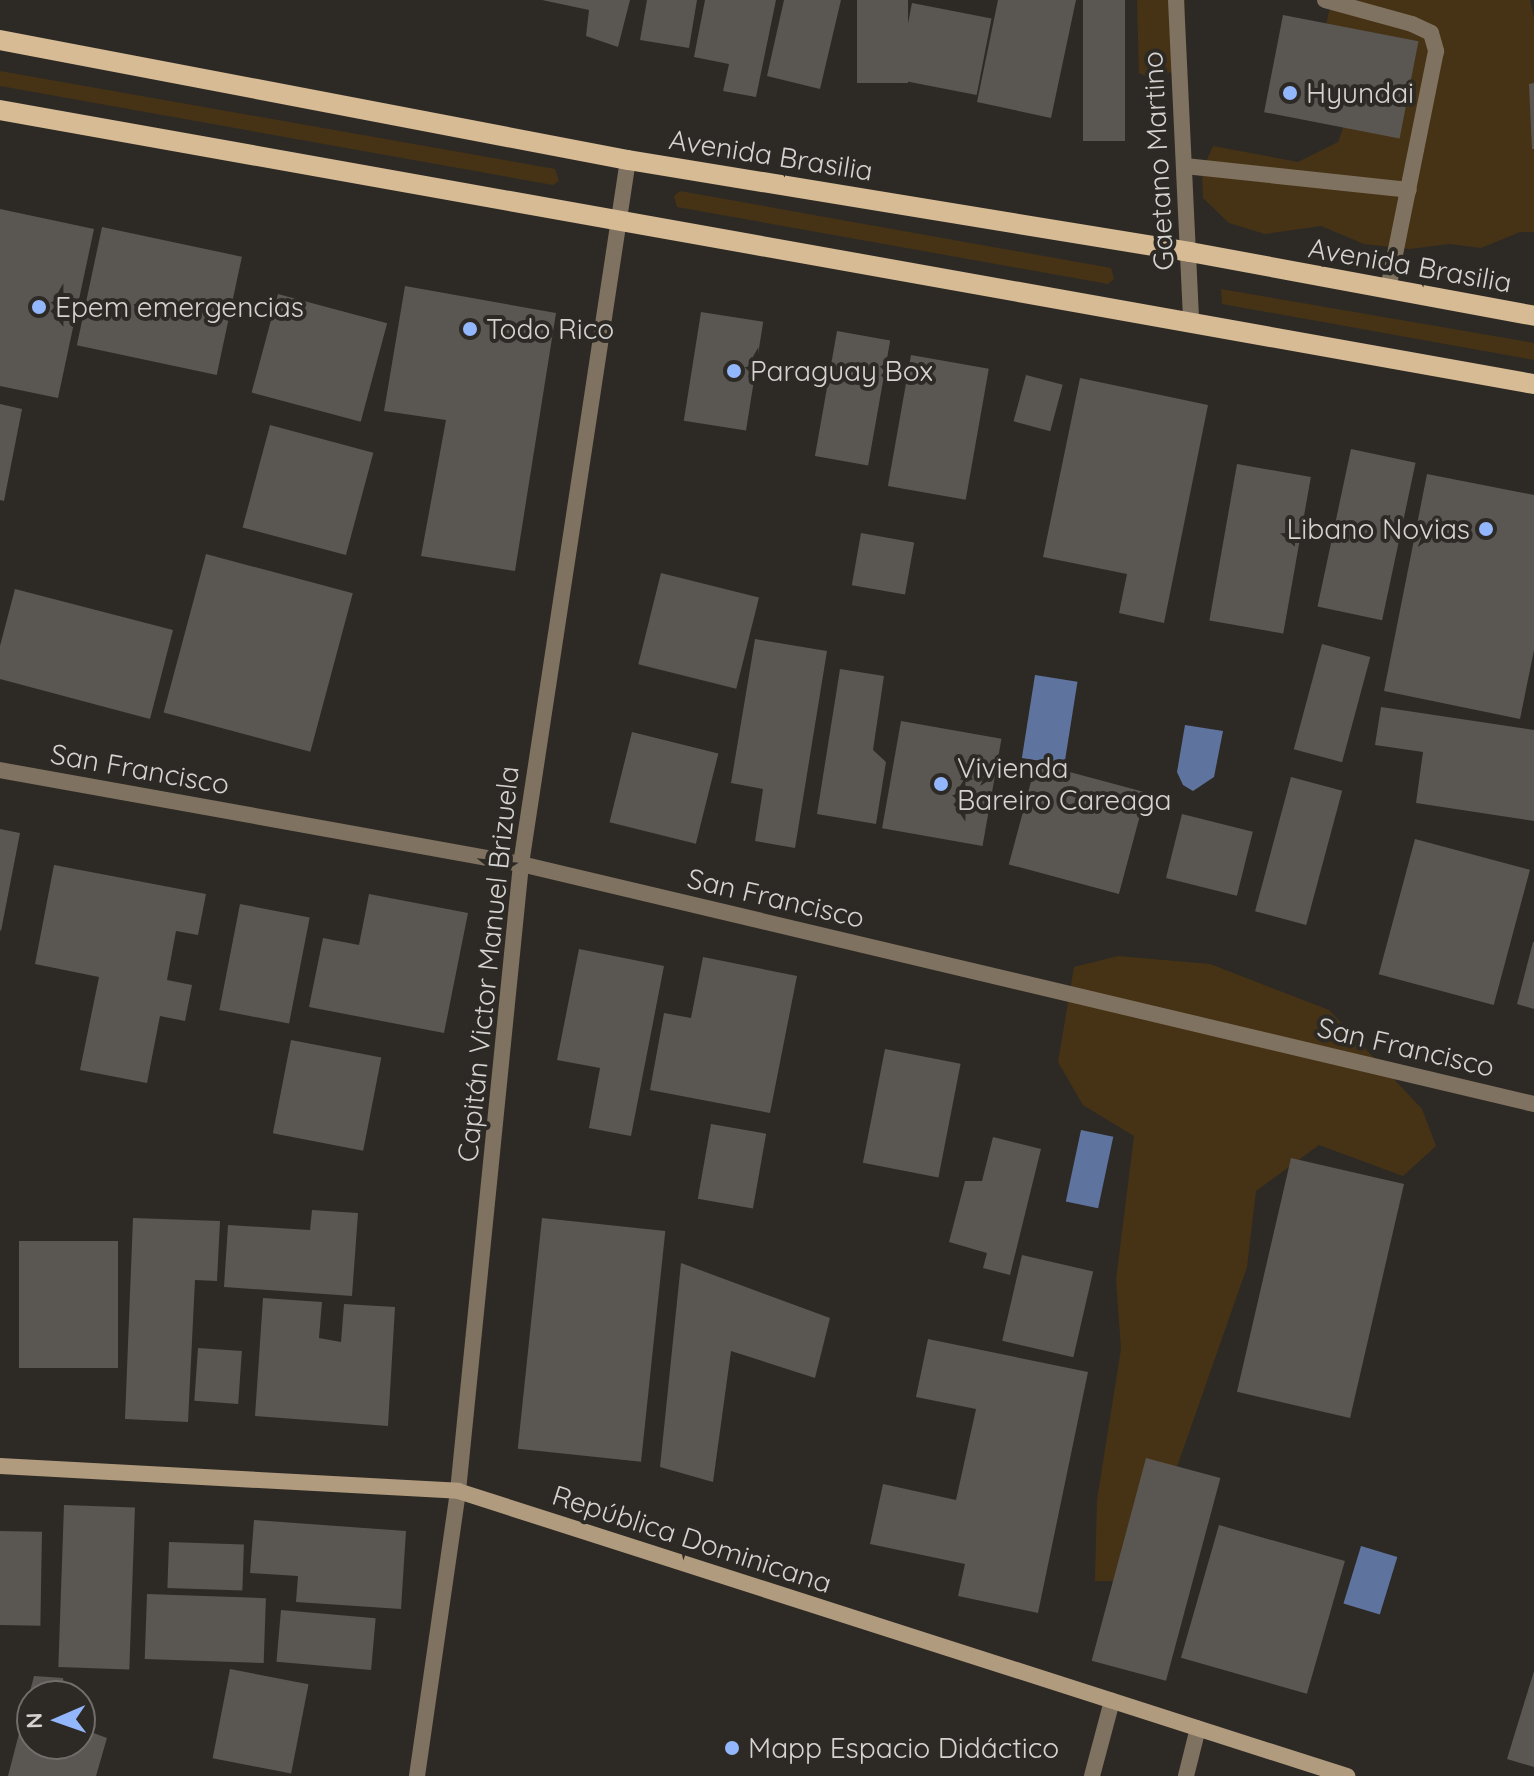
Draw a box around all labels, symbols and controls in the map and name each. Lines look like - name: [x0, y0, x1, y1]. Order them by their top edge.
- street label: Gaetano Martino: [1135, 51, 1181, 271]
- place label: Hyundai: [1306, 76, 1414, 110]
- marker: Hyundai: [1281, 84, 1299, 102]
- street label: Avenida Brasilia: [667, 122, 875, 188]
- street label: Avenida Brasilia: [1306, 231, 1514, 299]
- place label: Epem emergencias: [55, 290, 304, 324]
- marker: Epem emergencias: [30, 298, 48, 316]
- place label: Todo Rico: [486, 312, 614, 346]
- marker: Todo Rico: [461, 320, 479, 338]
- place label: Paraguay Box: [750, 354, 933, 388]
- marker: Paraguay Box: [725, 362, 743, 380]
- place label: Libano Novias: [1286, 512, 1470, 546]
- marker: Libano Novias: [1477, 520, 1495, 538]
- street label: San Francisco: [48, 737, 232, 801]
- place label: Vivienda Bareiro Careaga: [957, 751, 1172, 817]
- street label: Capitán Victor Manuel Brizuela: [450, 764, 526, 1164]
- marker: Vivienda Bareiro Careaga: [932, 775, 950, 793]
- street label: San Francisco: [684, 861, 868, 935]
- street label: San Francisco: [1314, 1010, 1498, 1084]
- street label: República Dominicana: [548, 1478, 836, 1600]
- north arrow: [16, 1680, 96, 1760]
- text: N: [20, 1712, 48, 1729]
- place label: Mapp Espacio Didáctico: [748, 1731, 1059, 1765]
- marker: Mapp Espacio Didáctico: [723, 1739, 741, 1757]

